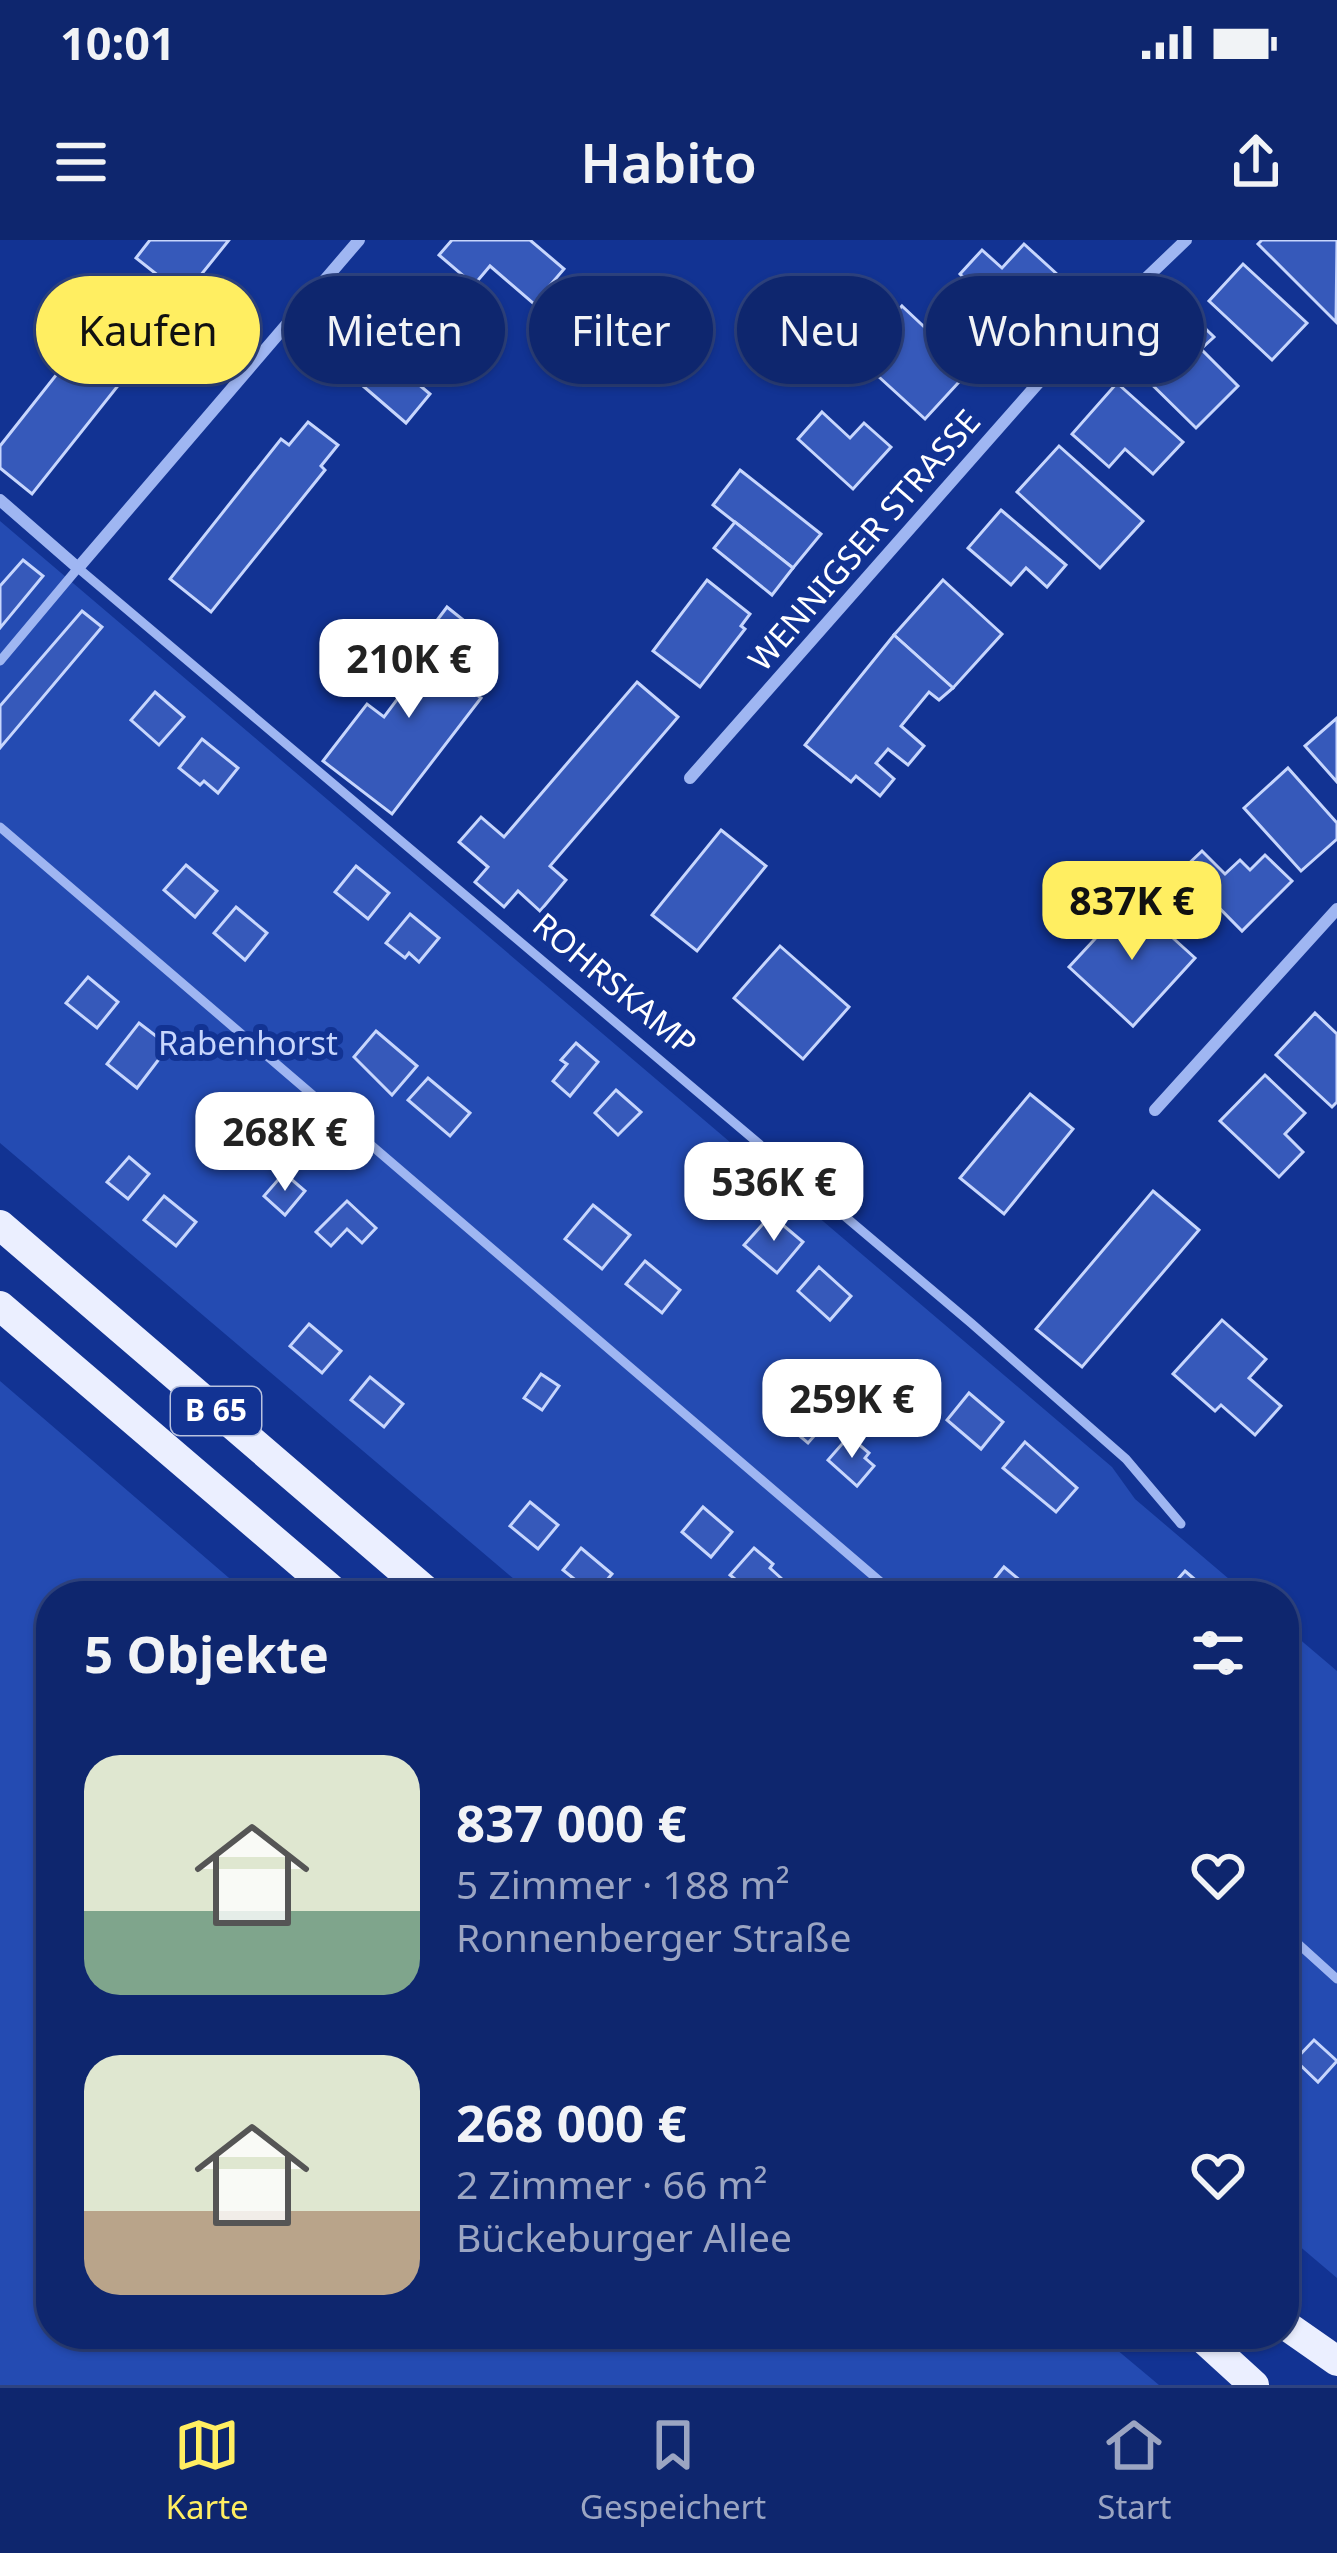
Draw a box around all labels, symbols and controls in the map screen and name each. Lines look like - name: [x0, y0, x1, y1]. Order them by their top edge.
- text: 10:01: [60, 12, 176, 73]
- text: Habito: [580, 125, 757, 199]
- icon: menu: [48, 129, 114, 195]
- icon: share: [1223, 129, 1289, 195]
- chip: Kaufen: [36, 276, 260, 384]
- chip: Mieten: [284, 276, 505, 384]
- chip: Filter: [529, 276, 713, 384]
- chip: Neu: [737, 276, 902, 384]
- chip: Wohnung: [926, 276, 1204, 384]
- street label: WENNIGSER STRASSE: [738, 399, 990, 680]
- pin: 210K €: [311, 619, 507, 721]
- text: 210K €: [346, 631, 472, 684]
- pin: 837K €: [1034, 861, 1230, 963]
- text: 837K €: [1069, 873, 1195, 926]
- street label: ROHRSKAMP: [524, 902, 707, 1065]
- park label: Rabenhorst: [158, 1020, 338, 1065]
- pin: 268K €: [187, 1092, 383, 1194]
- text: 268K €: [222, 1104, 348, 1157]
- pin: 536K €: [676, 1142, 872, 1244]
- text: 536K €: [711, 1154, 837, 1207]
- pin: 259K €: [754, 1359, 950, 1461]
- text: 259K €: [789, 1371, 915, 1424]
- road number: B 65: [171, 1387, 261, 1435]
- text: 5 Objekte: [84, 1618, 329, 1688]
- icon: filters: [1185, 1620, 1251, 1686]
- text: 837 000 €: [456, 1787, 687, 1857]
- icon: home: [180, 1803, 324, 1947]
- icon: heart: [1185, 1842, 1251, 1908]
- text: 5 Zimmer · 188 m²: [456, 1857, 790, 1910]
- text: Ronnenberger Straße: [456, 1910, 851, 1963]
- text: 268 000 €: [456, 2087, 687, 2157]
- icon: home: [180, 2103, 324, 2247]
- icon: heart: [1185, 2142, 1251, 2208]
- text: 2 Zimmer · 66 m²: [456, 2157, 767, 2210]
- text: Bückeburger Allee: [456, 2210, 792, 2263]
- tab: Karte: [166, 2412, 249, 2529]
- tab: Gespeichert: [580, 2412, 766, 2529]
- tab: Start: [1097, 2412, 1171, 2529]

